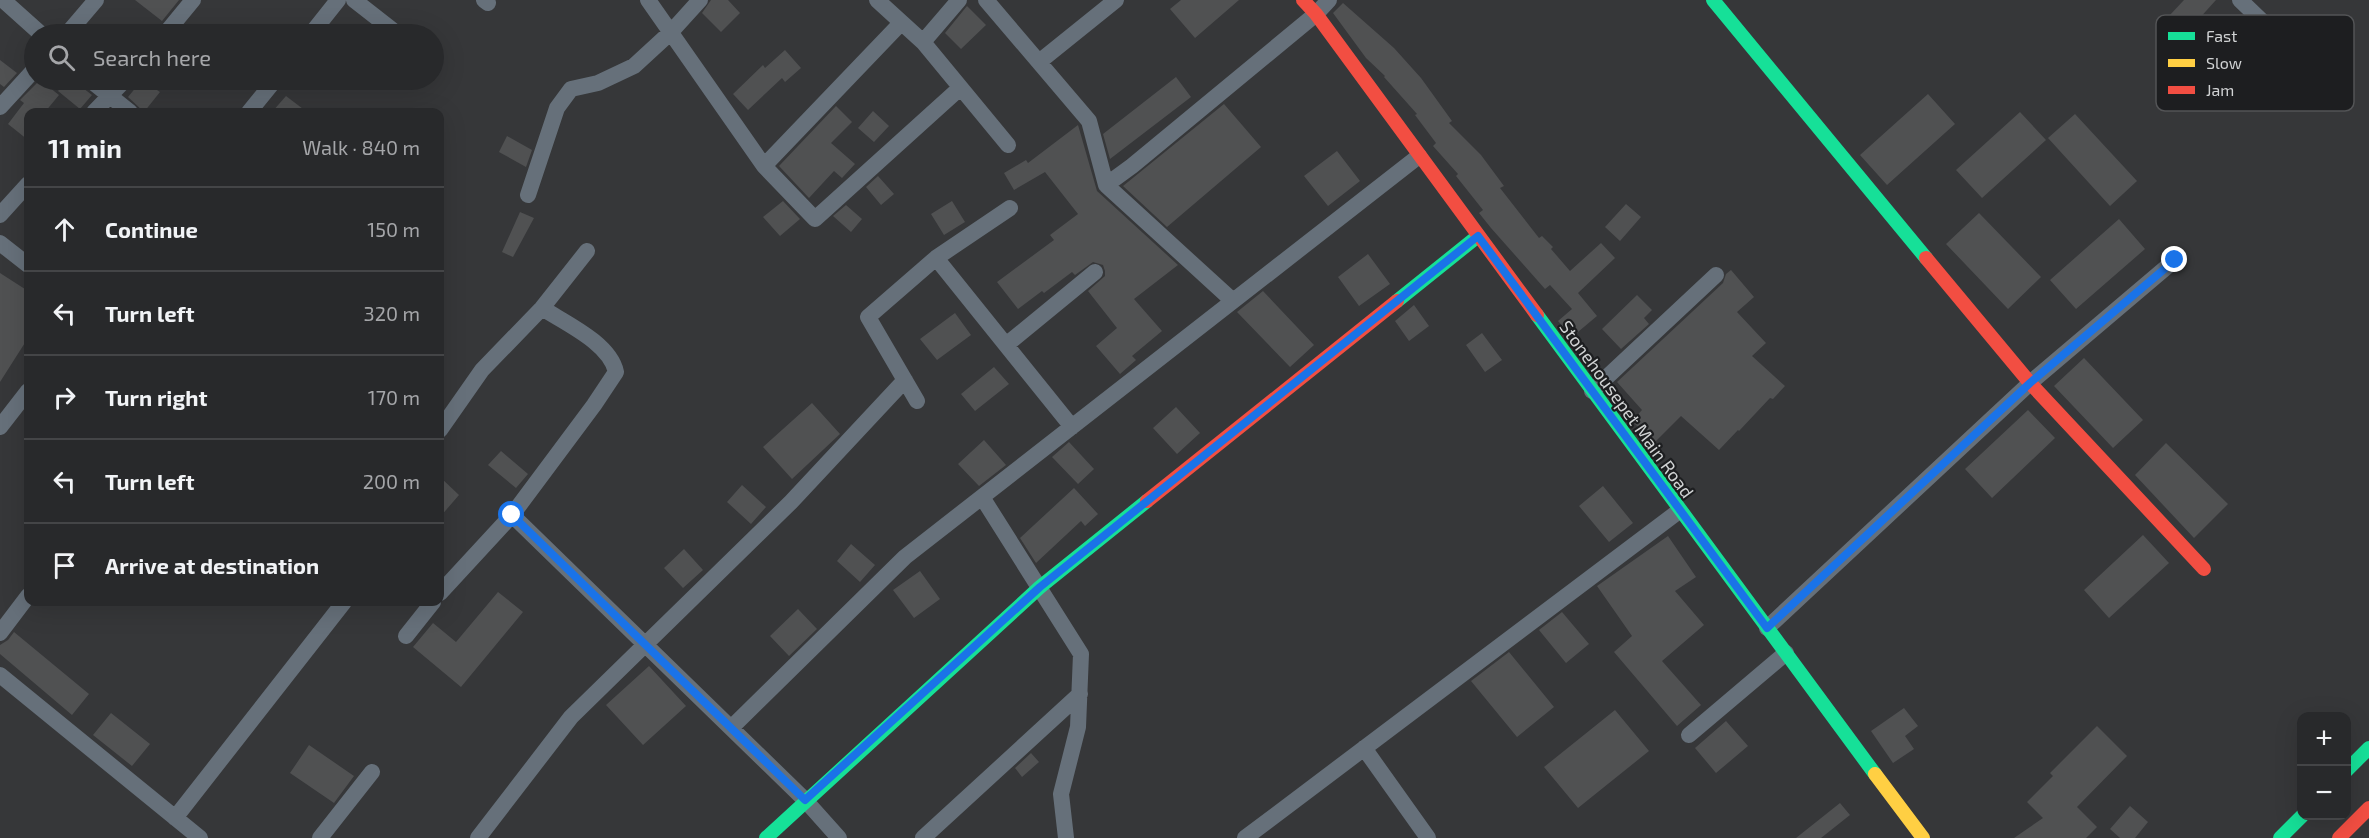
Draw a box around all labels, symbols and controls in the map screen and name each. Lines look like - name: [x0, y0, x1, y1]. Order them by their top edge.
- legend: [2156, 15, 2354, 111]
- search box: [24, 24, 444, 90]
- text: Fast: [2206, 26, 2237, 45]
- icon: search: [45, 41, 78, 74]
- text: Search here: [93, 44, 211, 70]
- text: Slow: [2206, 53, 2242, 72]
- text: Jam: [2206, 80, 2234, 99]
- text: 11 min: [48, 132, 122, 163]
- text: Walk · 840 m: [302, 135, 420, 159]
- icon: ahead: [48, 213, 81, 246]
- text: Continue: [105, 216, 198, 242]
- text: 150 m: [367, 217, 420, 241]
- route end: [2161, 246, 2187, 272]
- icon: left: [48, 297, 81, 330]
- text: Turn left: [105, 300, 194, 326]
- text: 320 m: [364, 301, 420, 325]
- street label: Stonehousepet Main Road: [1555, 316, 1699, 502]
- icon: right: [48, 381, 81, 414]
- text: Turn right: [105, 384, 207, 410]
- text: 170 m: [368, 385, 420, 409]
- icon: left: [48, 465, 81, 498]
- text: Turn left: [105, 468, 194, 494]
- text: 200 m: [363, 469, 420, 493]
- route start: [498, 501, 524, 527]
- icon: arrive: [48, 549, 81, 582]
- text: Arrive at destination: [105, 552, 319, 578]
- map controls: [2297, 712, 2351, 820]
- button: +: [2297, 712, 2351, 766]
- button: −: [2297, 766, 2351, 820]

